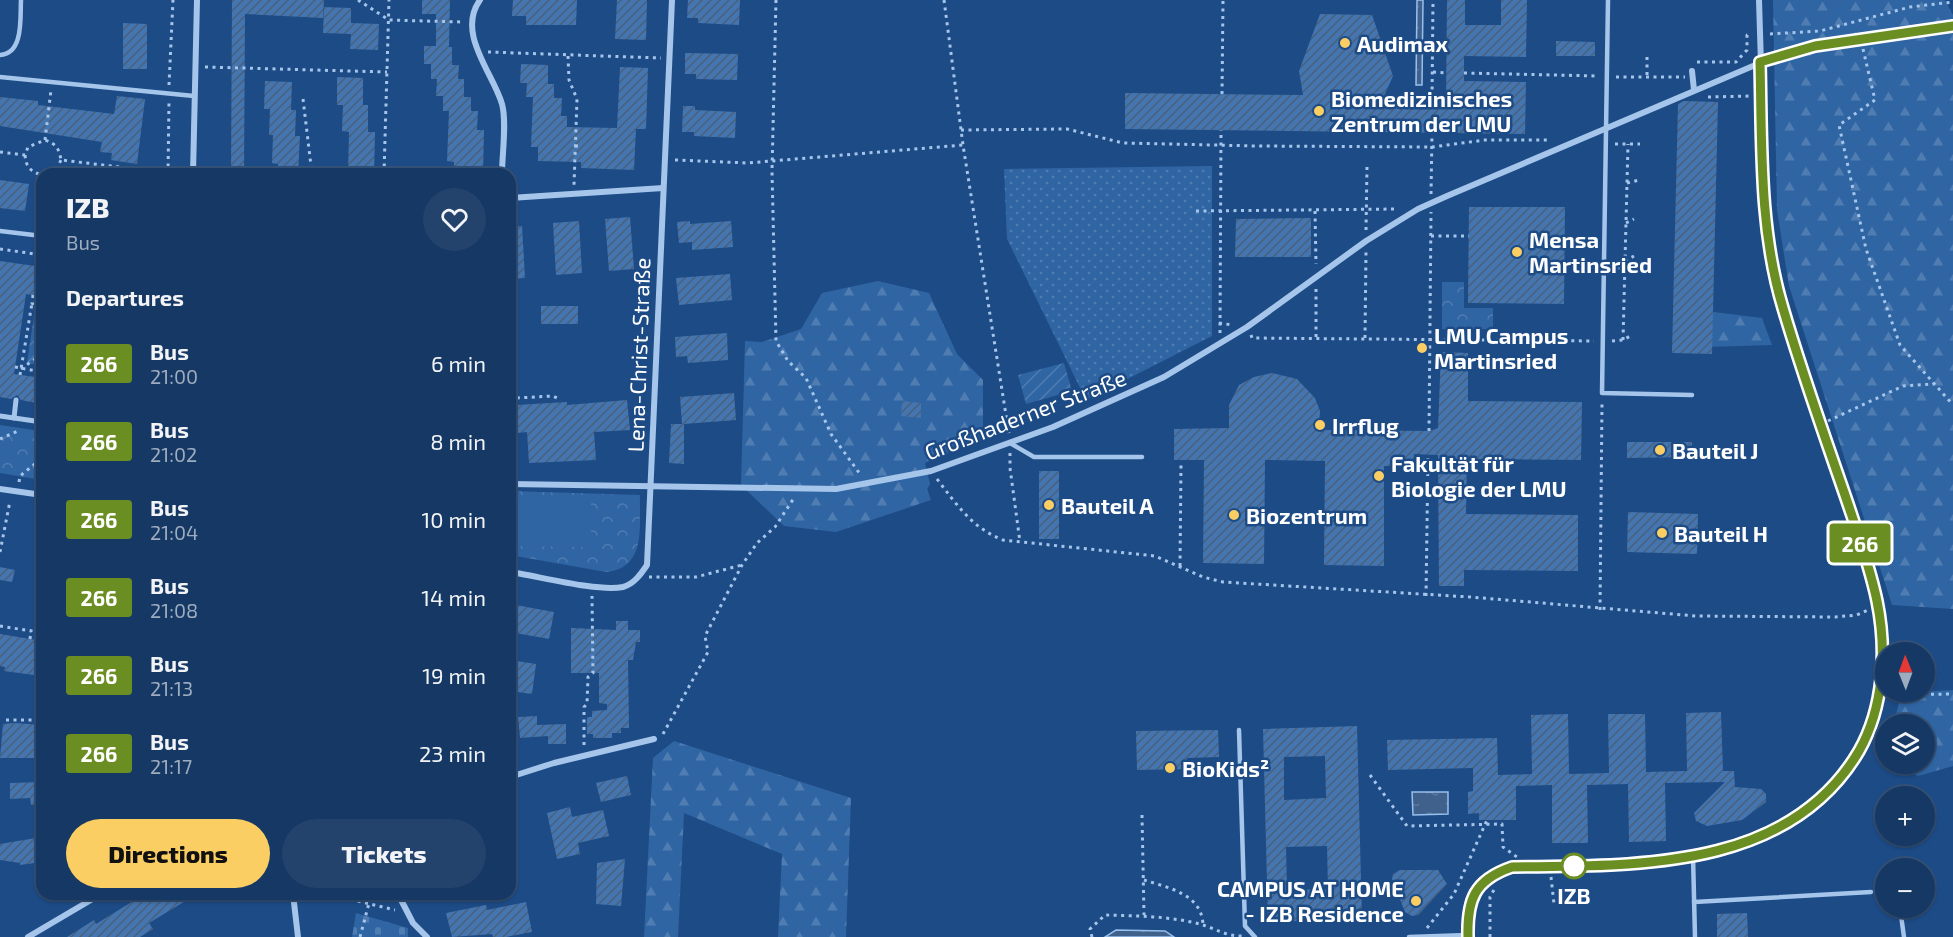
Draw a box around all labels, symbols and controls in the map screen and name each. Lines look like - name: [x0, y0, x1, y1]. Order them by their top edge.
- place label: Audimax: [1357, 30, 1449, 56]
- marker: Audimax: [1338, 36, 1352, 50]
- place label: Biomedizinisches Zentrum der LMU: [1331, 85, 1512, 136]
- marker: Biomedizinisches Zentrum der LMU: [1312, 104, 1326, 118]
- button: heart: [423, 188, 486, 251]
- text: IZB: [66, 190, 110, 224]
- place label: Mensa Martinsried: [1529, 226, 1652, 277]
- text: Bus: [66, 230, 100, 254]
- marker: Mensa Martinsried: [1510, 245, 1524, 259]
- street label: Lena-Christ-Straße: [622, 257, 654, 453]
- text: Departures: [66, 284, 184, 310]
- place label: LMU Campus Martinsried: [1434, 322, 1569, 373]
- text: Bus: [150, 338, 189, 364]
- marker: LMU Campus Martinsried: [1415, 341, 1429, 355]
- text: 6 min: [431, 350, 486, 376]
- text: 266: [81, 351, 117, 376]
- text: 21:00: [150, 364, 198, 388]
- street label: Großhaderner Straße: [921, 364, 1129, 464]
- place label: Irrflug: [1332, 412, 1399, 438]
- text: Bus: [150, 416, 189, 442]
- marker: Irrflug: [1313, 418, 1327, 432]
- text: 8 min: [430, 428, 486, 454]
- text: 266: [81, 429, 117, 454]
- place label: Bauteil J: [1672, 437, 1758, 463]
- text: 21:02: [150, 442, 197, 466]
- marker: Bauteil J: [1653, 443, 1667, 457]
- place label: Fakultät für Biologie der LMU: [1391, 450, 1567, 501]
- marker: Fakultät für Biologie der LMU: [1372, 469, 1386, 483]
- place label: Bauteil A: [1061, 492, 1154, 518]
- text: Bus: [150, 494, 189, 520]
- marker: Bauteil A: [1042, 498, 1056, 512]
- place label: Biozentrum: [1246, 502, 1367, 528]
- text: 10 min: [422, 506, 486, 532]
- text: 266: [81, 507, 117, 532]
- marker: Biozentrum: [1227, 508, 1241, 522]
- text: 21:04: [150, 520, 198, 544]
- place label: Bauteil H: [1674, 520, 1768, 546]
- line badge: 266: [1826, 524, 1894, 562]
- marker: Bauteil H: [1655, 526, 1669, 540]
- text: 266: [1842, 531, 1878, 556]
- text: Bus: [150, 572, 189, 598]
- text: 14 min: [421, 584, 486, 610]
- text: 266: [81, 585, 117, 610]
- text: 21:08: [150, 598, 198, 622]
- north arrow: [1875, 642, 1935, 702]
- map controls: [1875, 642, 1935, 918]
- text: Bus: [150, 650, 189, 676]
- text: 19 min: [422, 662, 486, 688]
- text: 266: [81, 663, 117, 688]
- text: 21:13: [150, 676, 193, 700]
- button: layers: [1875, 714, 1935, 774]
- text: Bus: [150, 728, 189, 754]
- text: 23 min: [419, 740, 486, 766]
- text: 266: [81, 741, 117, 766]
- text: 21:17: [150, 754, 192, 778]
- place label: BioKids²: [1182, 755, 1269, 781]
- marker: BioKids²: [1163, 761, 1177, 775]
- button: +: [1875, 786, 1935, 846]
- button: Directions: [66, 819, 270, 888]
- button: Tickets: [282, 819, 486, 888]
- marker: IZB: [1561, 853, 1587, 879]
- button: −: [1875, 858, 1935, 918]
- place label: CAMPUS AT HOME - IZB Residence: [1217, 875, 1404, 926]
- place label: IZB: [1557, 882, 1591, 908]
- marker: CAMPUS AT HOME - IZB Residence: [1409, 894, 1423, 908]

